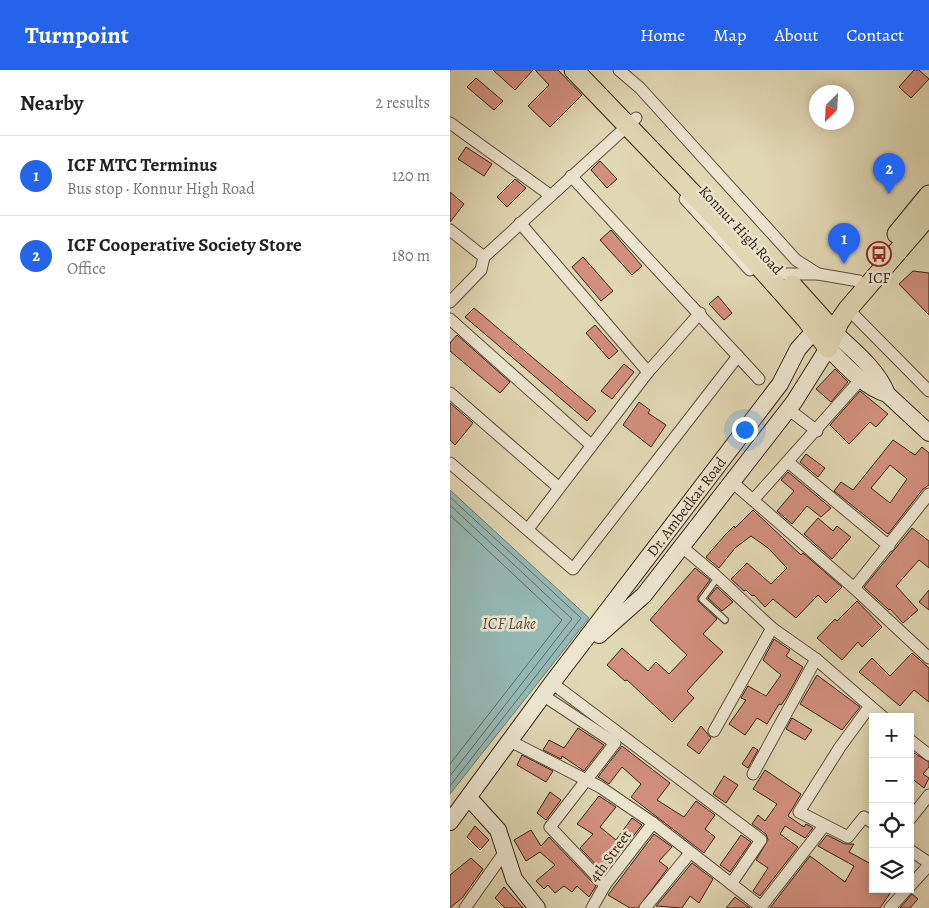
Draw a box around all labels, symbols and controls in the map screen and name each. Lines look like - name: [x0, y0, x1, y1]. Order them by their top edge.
- text: Turnpoint: [25, 19, 129, 51]
- text: Home: [640, 23, 685, 47]
- text: Map: [713, 23, 746, 47]
- text: About: [774, 23, 818, 47]
- text: Contact: [846, 23, 904, 47]
- north arrow: [809, 85, 854, 130]
- text: Nearby: [20, 89, 83, 117]
- text: 2 results: [375, 92, 430, 114]
- text: ICF MTC Terminus: [67, 152, 217, 178]
- pin: 2: [873, 153, 905, 194]
- text: 1: [33, 165, 39, 187]
- text: 120 m: [392, 165, 430, 187]
- text: Bus stop · Konnur High Road: [67, 178, 255, 200]
- street label: Konnur High Road: [695, 181, 788, 279]
- pin: 1: [828, 223, 860, 264]
- text: ICF Cooperative Society Store: [67, 232, 302, 258]
- bus stop icon: ICF: [866, 241, 892, 267]
- text: 2: [32, 245, 40, 267]
- text: 180 m: [392, 245, 430, 267]
- text: Office: [67, 258, 106, 280]
- place label: ICF: [868, 268, 891, 288]
- your location: [732, 417, 758, 443]
- street label: Dr. Ambedkar Road: [642, 452, 731, 561]
- water label: ICF Lake: [482, 613, 536, 635]
- map controls: [869, 713, 914, 893]
- button: +: [869, 713, 914, 758]
- button: −: [869, 758, 914, 803]
- button: locate: [869, 803, 914, 848]
- street label: 4th Street: [584, 826, 636, 886]
- button: layers: [869, 848, 914, 893]

